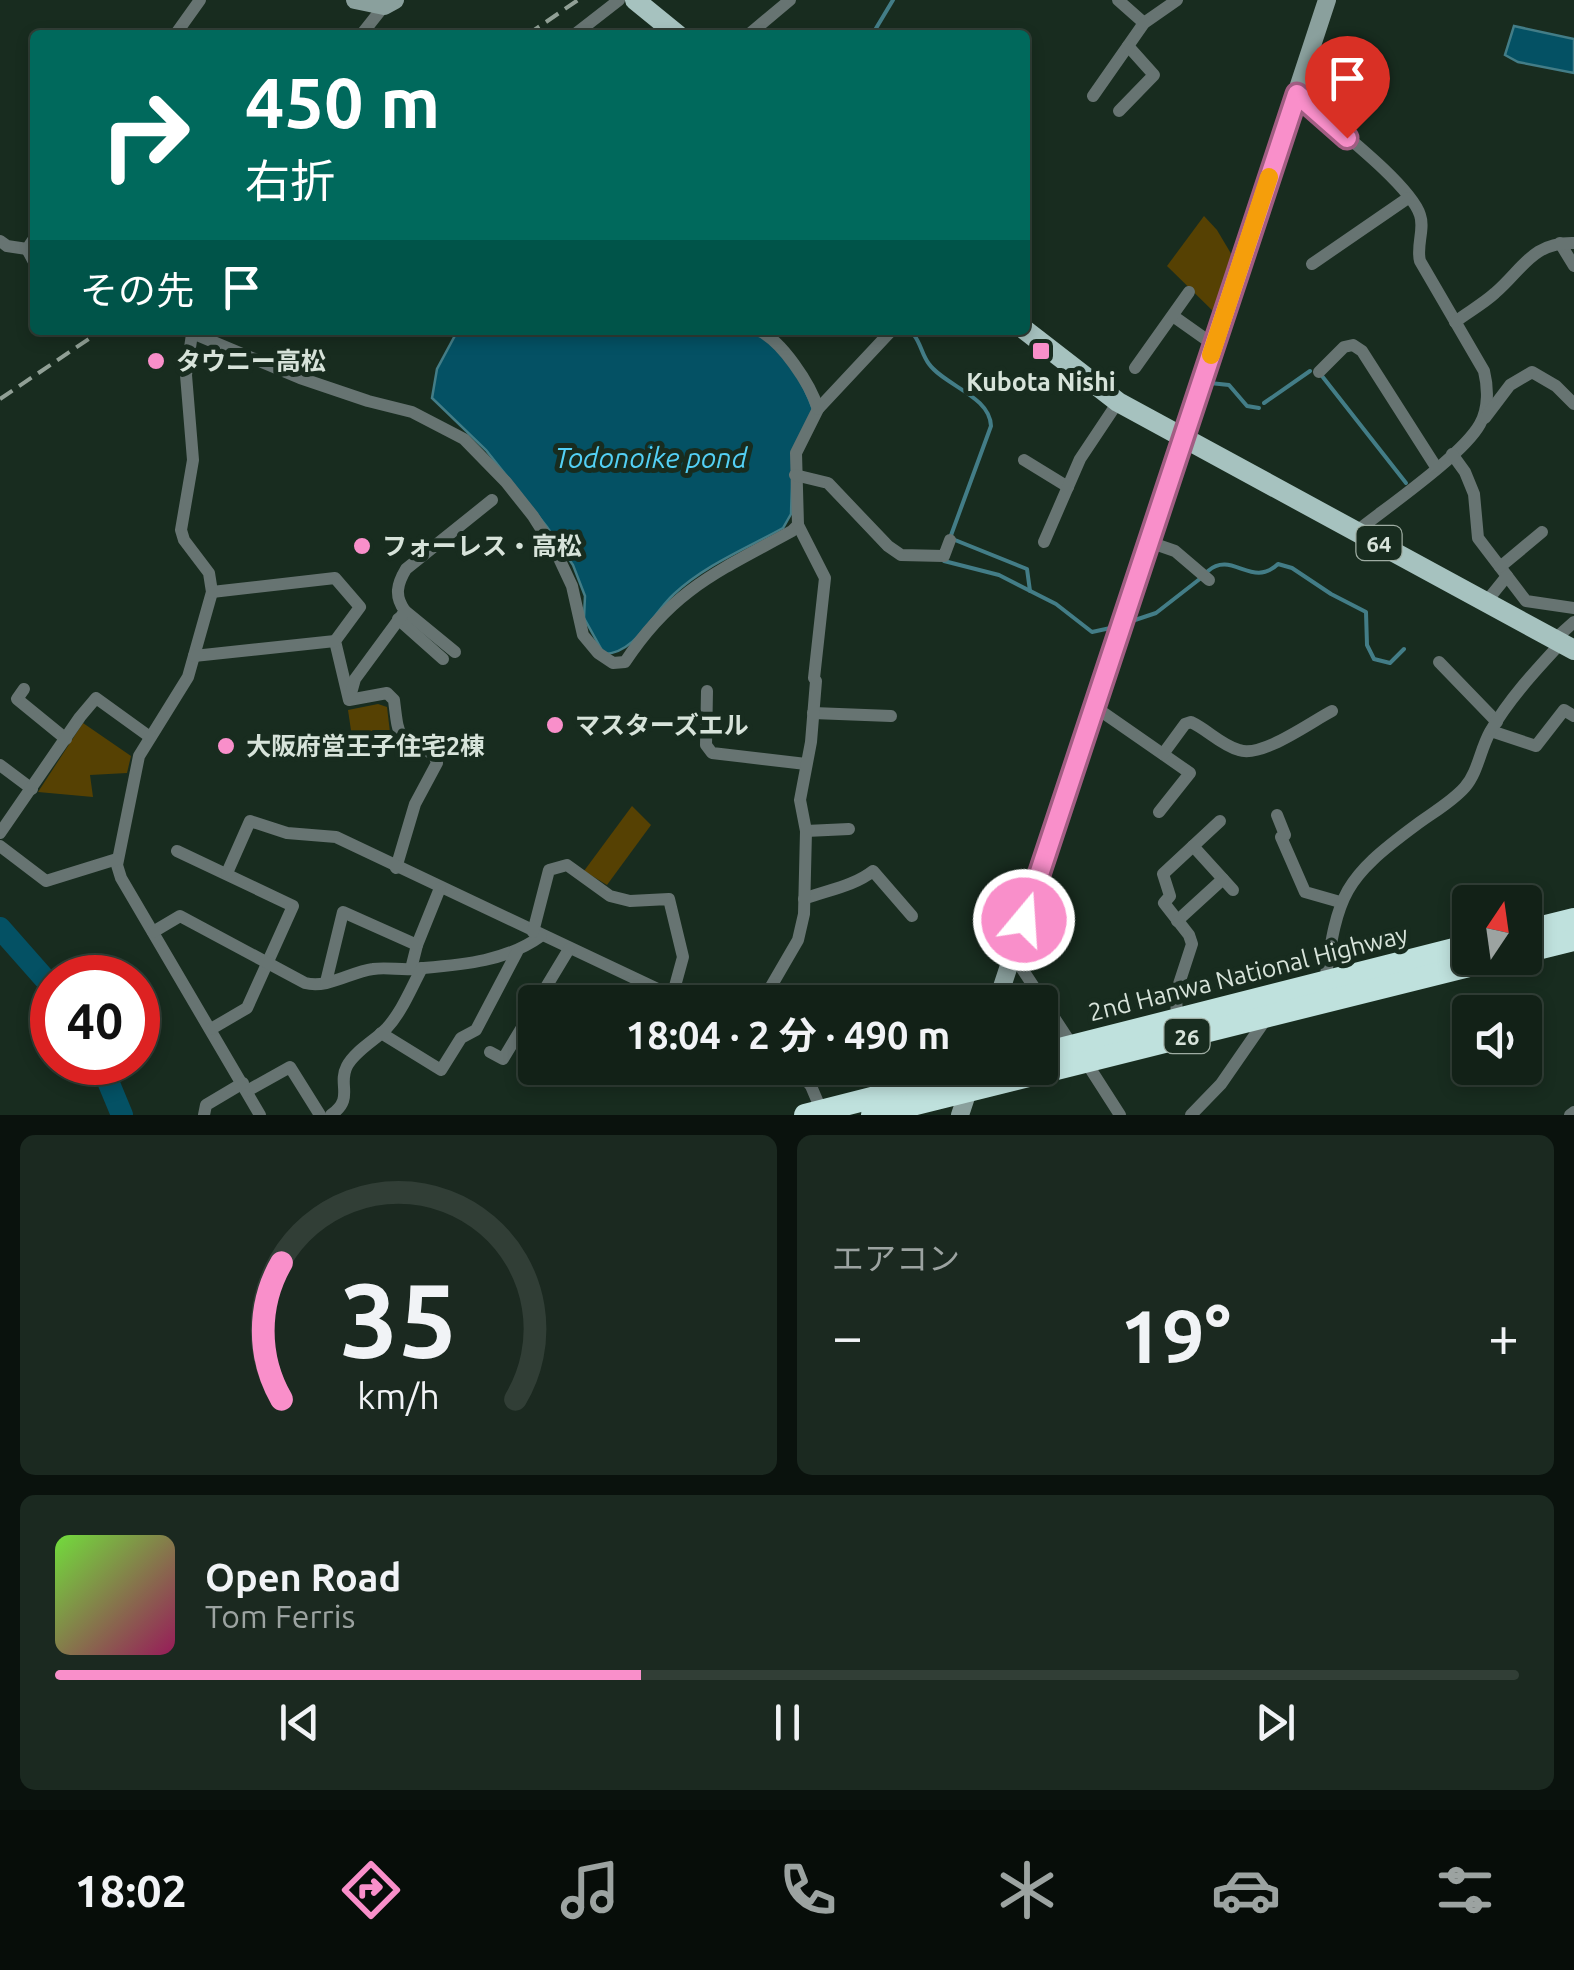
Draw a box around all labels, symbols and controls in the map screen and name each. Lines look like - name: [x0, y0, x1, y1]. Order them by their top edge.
- pin: [1305, 36, 1390, 139]
- icon: arrive: [1320, 51, 1375, 106]
- text: 450 m: [245, 63, 440, 141]
- icon: right: [80, 70, 210, 200]
- text: 右折: [245, 155, 335, 206]
- icon: arrive: [214, 260, 269, 315]
- text: その先: [80, 269, 194, 311]
- marker: Kubota Nishi: [1030, 340, 1052, 362]
- place label: タウニー高松: [176, 347, 326, 375]
- marker: タウニー高松: [145, 350, 167, 372]
- place label: Kubota Nishi: [966, 368, 1116, 396]
- water label: Todonoike pond: [555, 442, 749, 473]
- road number: 64: [1356, 526, 1402, 560]
- place label: フォーレス・高松: [382, 532, 582, 560]
- marker: フォーレス・高松: [351, 535, 373, 557]
- place label: マスターズエル: [575, 711, 749, 739]
- marker: マスターズエル: [544, 714, 566, 736]
- place label: 大阪府営王子住宅2棟: [246, 732, 485, 760]
- marker: 大阪府営王子住宅2棟: [215, 735, 237, 757]
- position arrow: [972, 868, 1076, 972]
- north arrow: [1452, 885, 1542, 975]
- map controls: [1452, 885, 1542, 1085]
- street label: 2nd Hanwa National Highway: [1085, 920, 1411, 1026]
- speed limit sign: 40: [30, 955, 160, 1085]
- button: sound: [1452, 995, 1542, 1085]
- text: 18:04 · 2 分 · 490 m: [626, 1014, 950, 1056]
- road number: 26: [1164, 1019, 1210, 1053]
- text: エアコン: [832, 1240, 960, 1276]
- text: 35: [340, 1260, 457, 1377]
- text: 19°: [1120, 1293, 1231, 1377]
- text: −: [832, 1305, 863, 1366]
- text: +: [1488, 1305, 1519, 1366]
- text: km/h: [357, 1376, 440, 1416]
- text: Open Road: [205, 1556, 401, 1598]
- text: Tom Ferris: [205, 1598, 355, 1634]
- icon: previous: [272, 1695, 327, 1750]
- icon: pause: [760, 1695, 815, 1750]
- icon: next: [1248, 1695, 1303, 1750]
- icon: directions: [336, 1855, 406, 1925]
- icon: music: [555, 1855, 625, 1925]
- icon: phone: [773, 1855, 843, 1925]
- icon: climate: [992, 1855, 1062, 1925]
- icon: car: [1211, 1855, 1281, 1925]
- icon: filters: [1430, 1855, 1500, 1925]
- text: 18:02: [74, 1865, 187, 1916]

